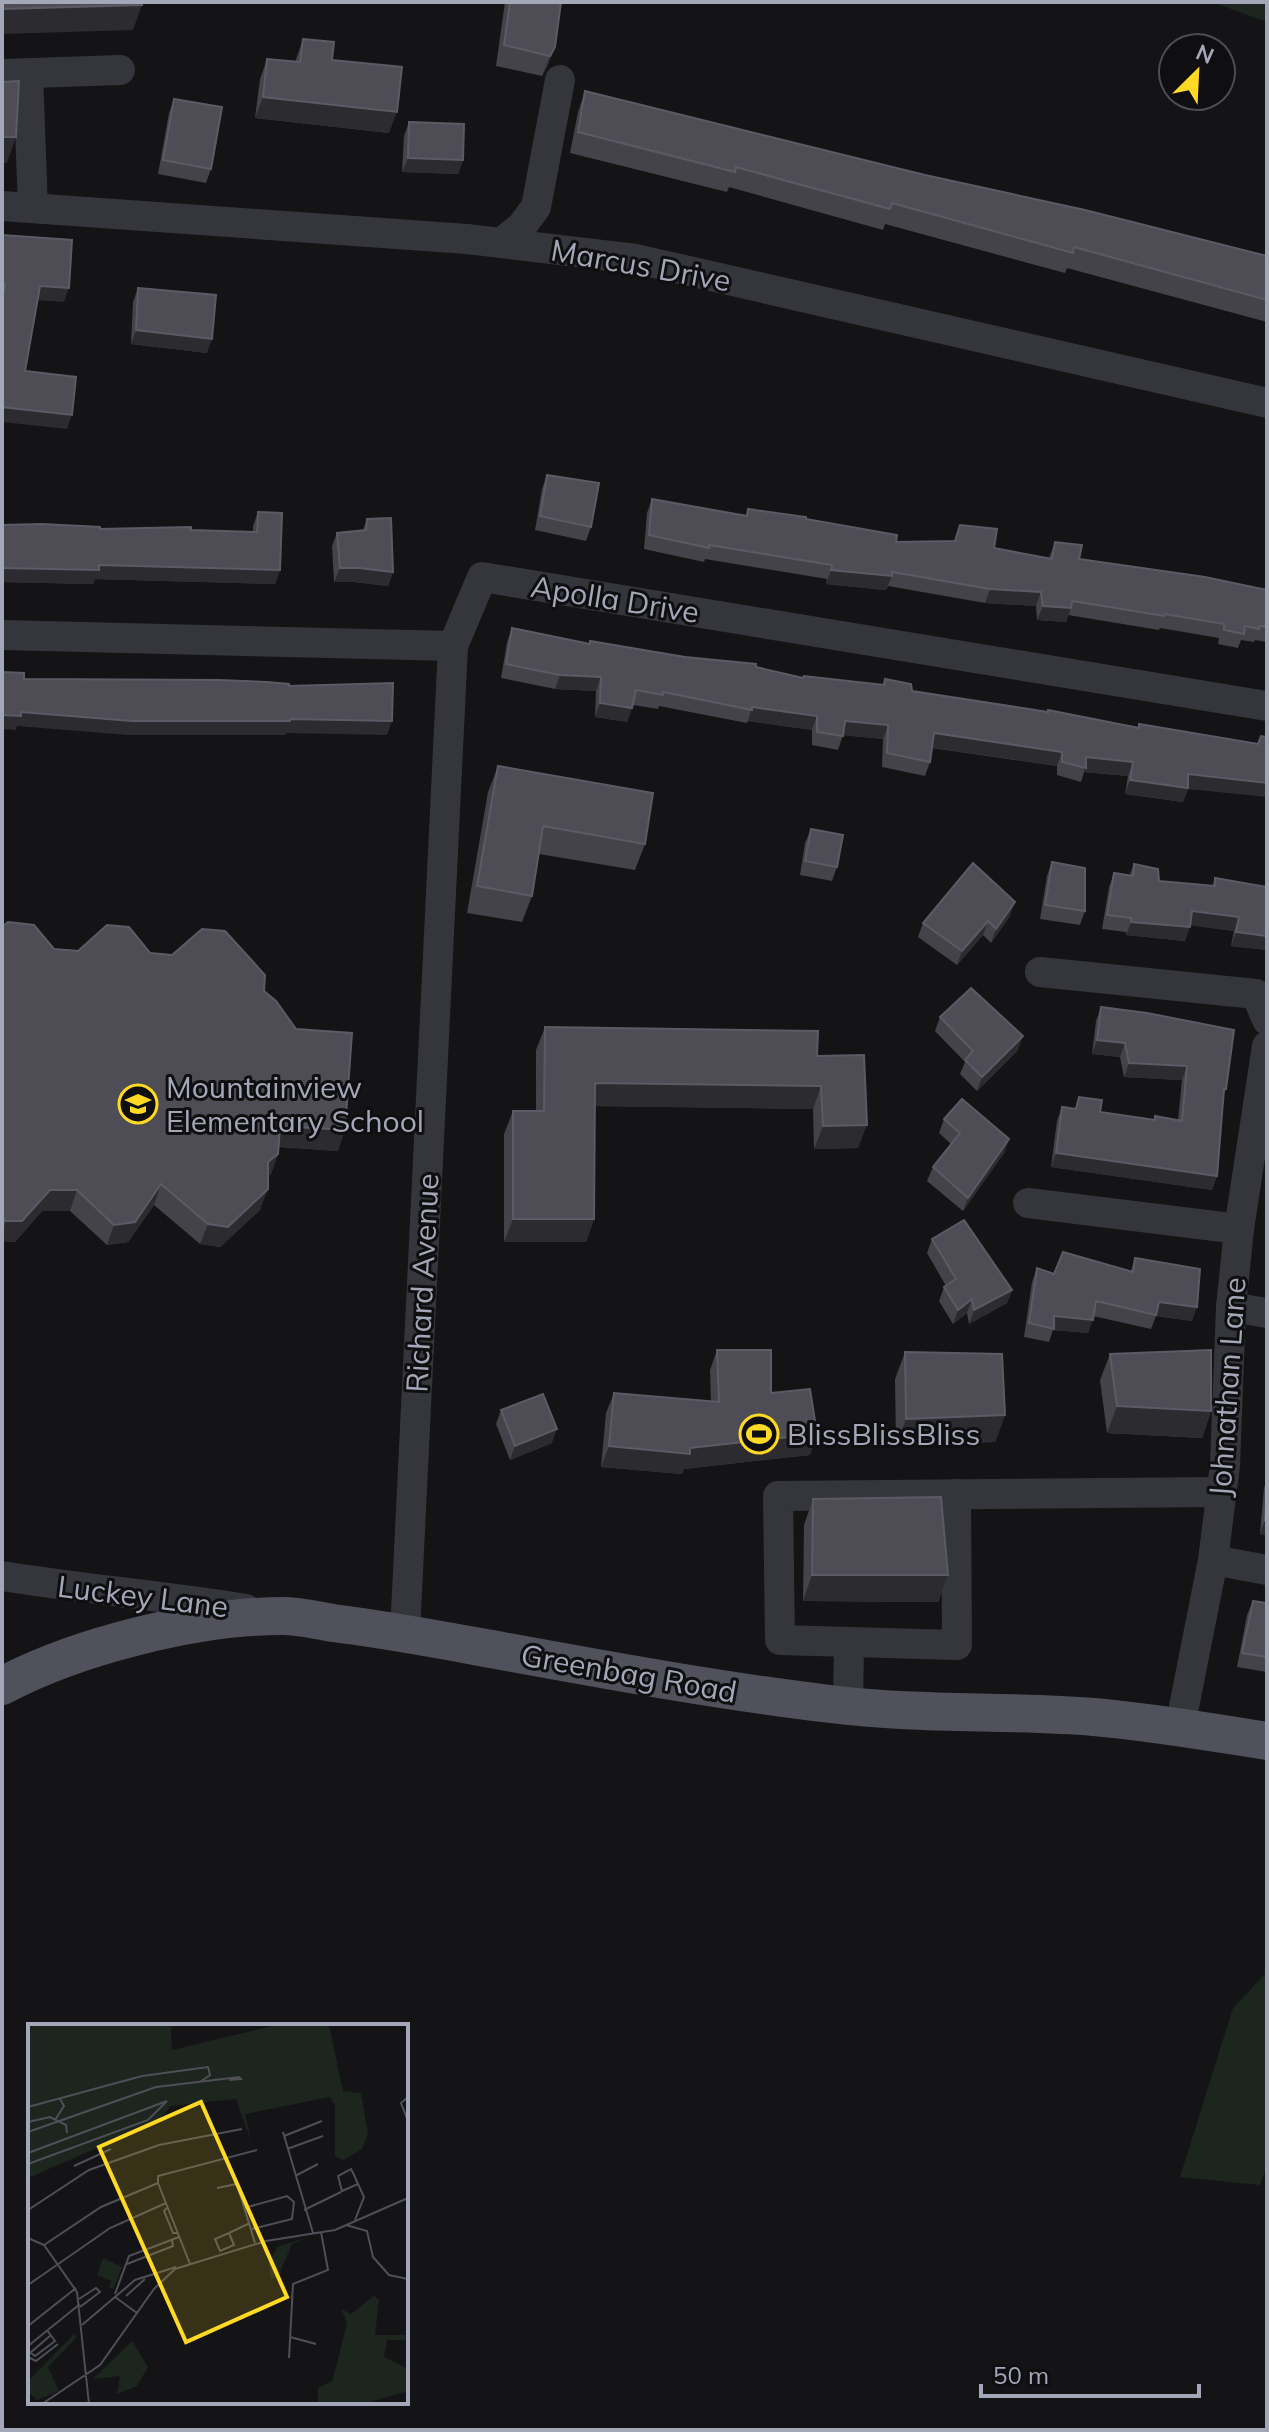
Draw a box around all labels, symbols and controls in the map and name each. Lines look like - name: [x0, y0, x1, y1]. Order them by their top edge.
- north arrow: [1157, 32, 1237, 112]
- text: N: [1192, 38, 1218, 70]
- street label: Marcus Drive: [548, 231, 734, 299]
- street label: Apolla Drive: [528, 567, 702, 631]
- place label: Mountainview Elementary School: [166, 1068, 424, 1140]
- school or university icon: Mountainview Elementary School: [117, 1083, 159, 1125]
- street label: Richard Avenue: [397, 1172, 447, 1394]
- street label: Johnathan Lane: [1200, 1276, 1254, 1498]
- sports icon: BlissBlissBliss: [738, 1413, 780, 1455]
- place label: BlissBlissBliss: [787, 1415, 980, 1453]
- street label: Luckey Lane: [56, 1567, 230, 1625]
- street label: Greenbag Road: [518, 1635, 740, 1711]
- inset map: [28, 2024, 408, 2404]
- scale bar: [981, 2348, 1199, 2398]
- text: 50 m: [993, 2360, 1049, 2390]

